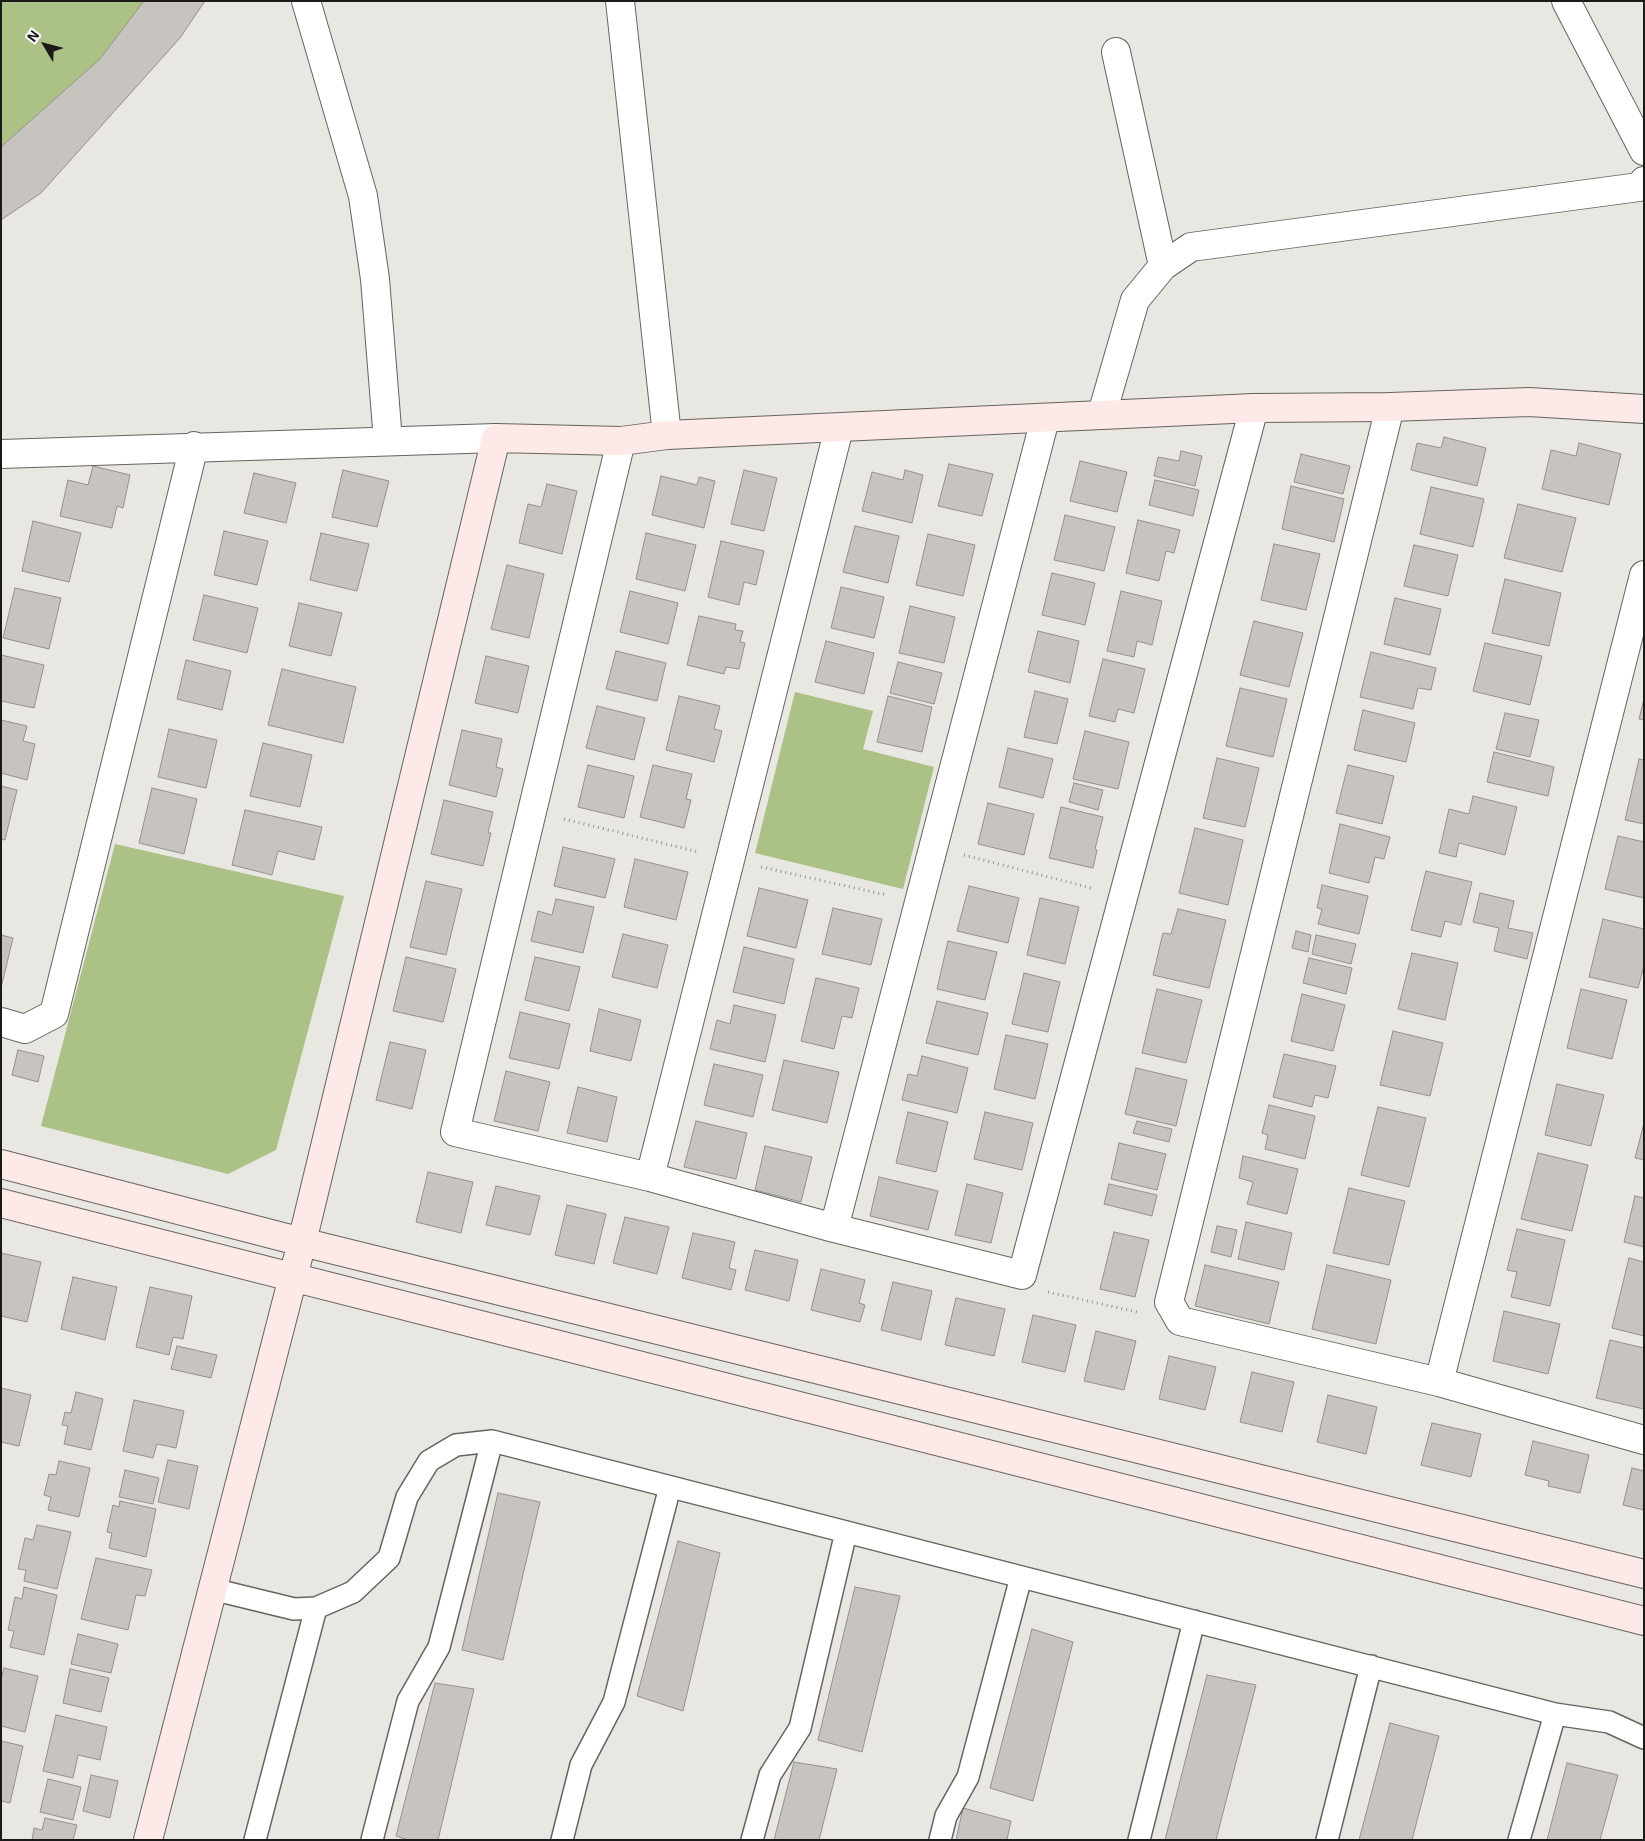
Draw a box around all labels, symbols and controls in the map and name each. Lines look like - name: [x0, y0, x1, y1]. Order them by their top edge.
- north arrow: [20, 20, 70, 70]
- text: N: [23, 27, 42, 45]

